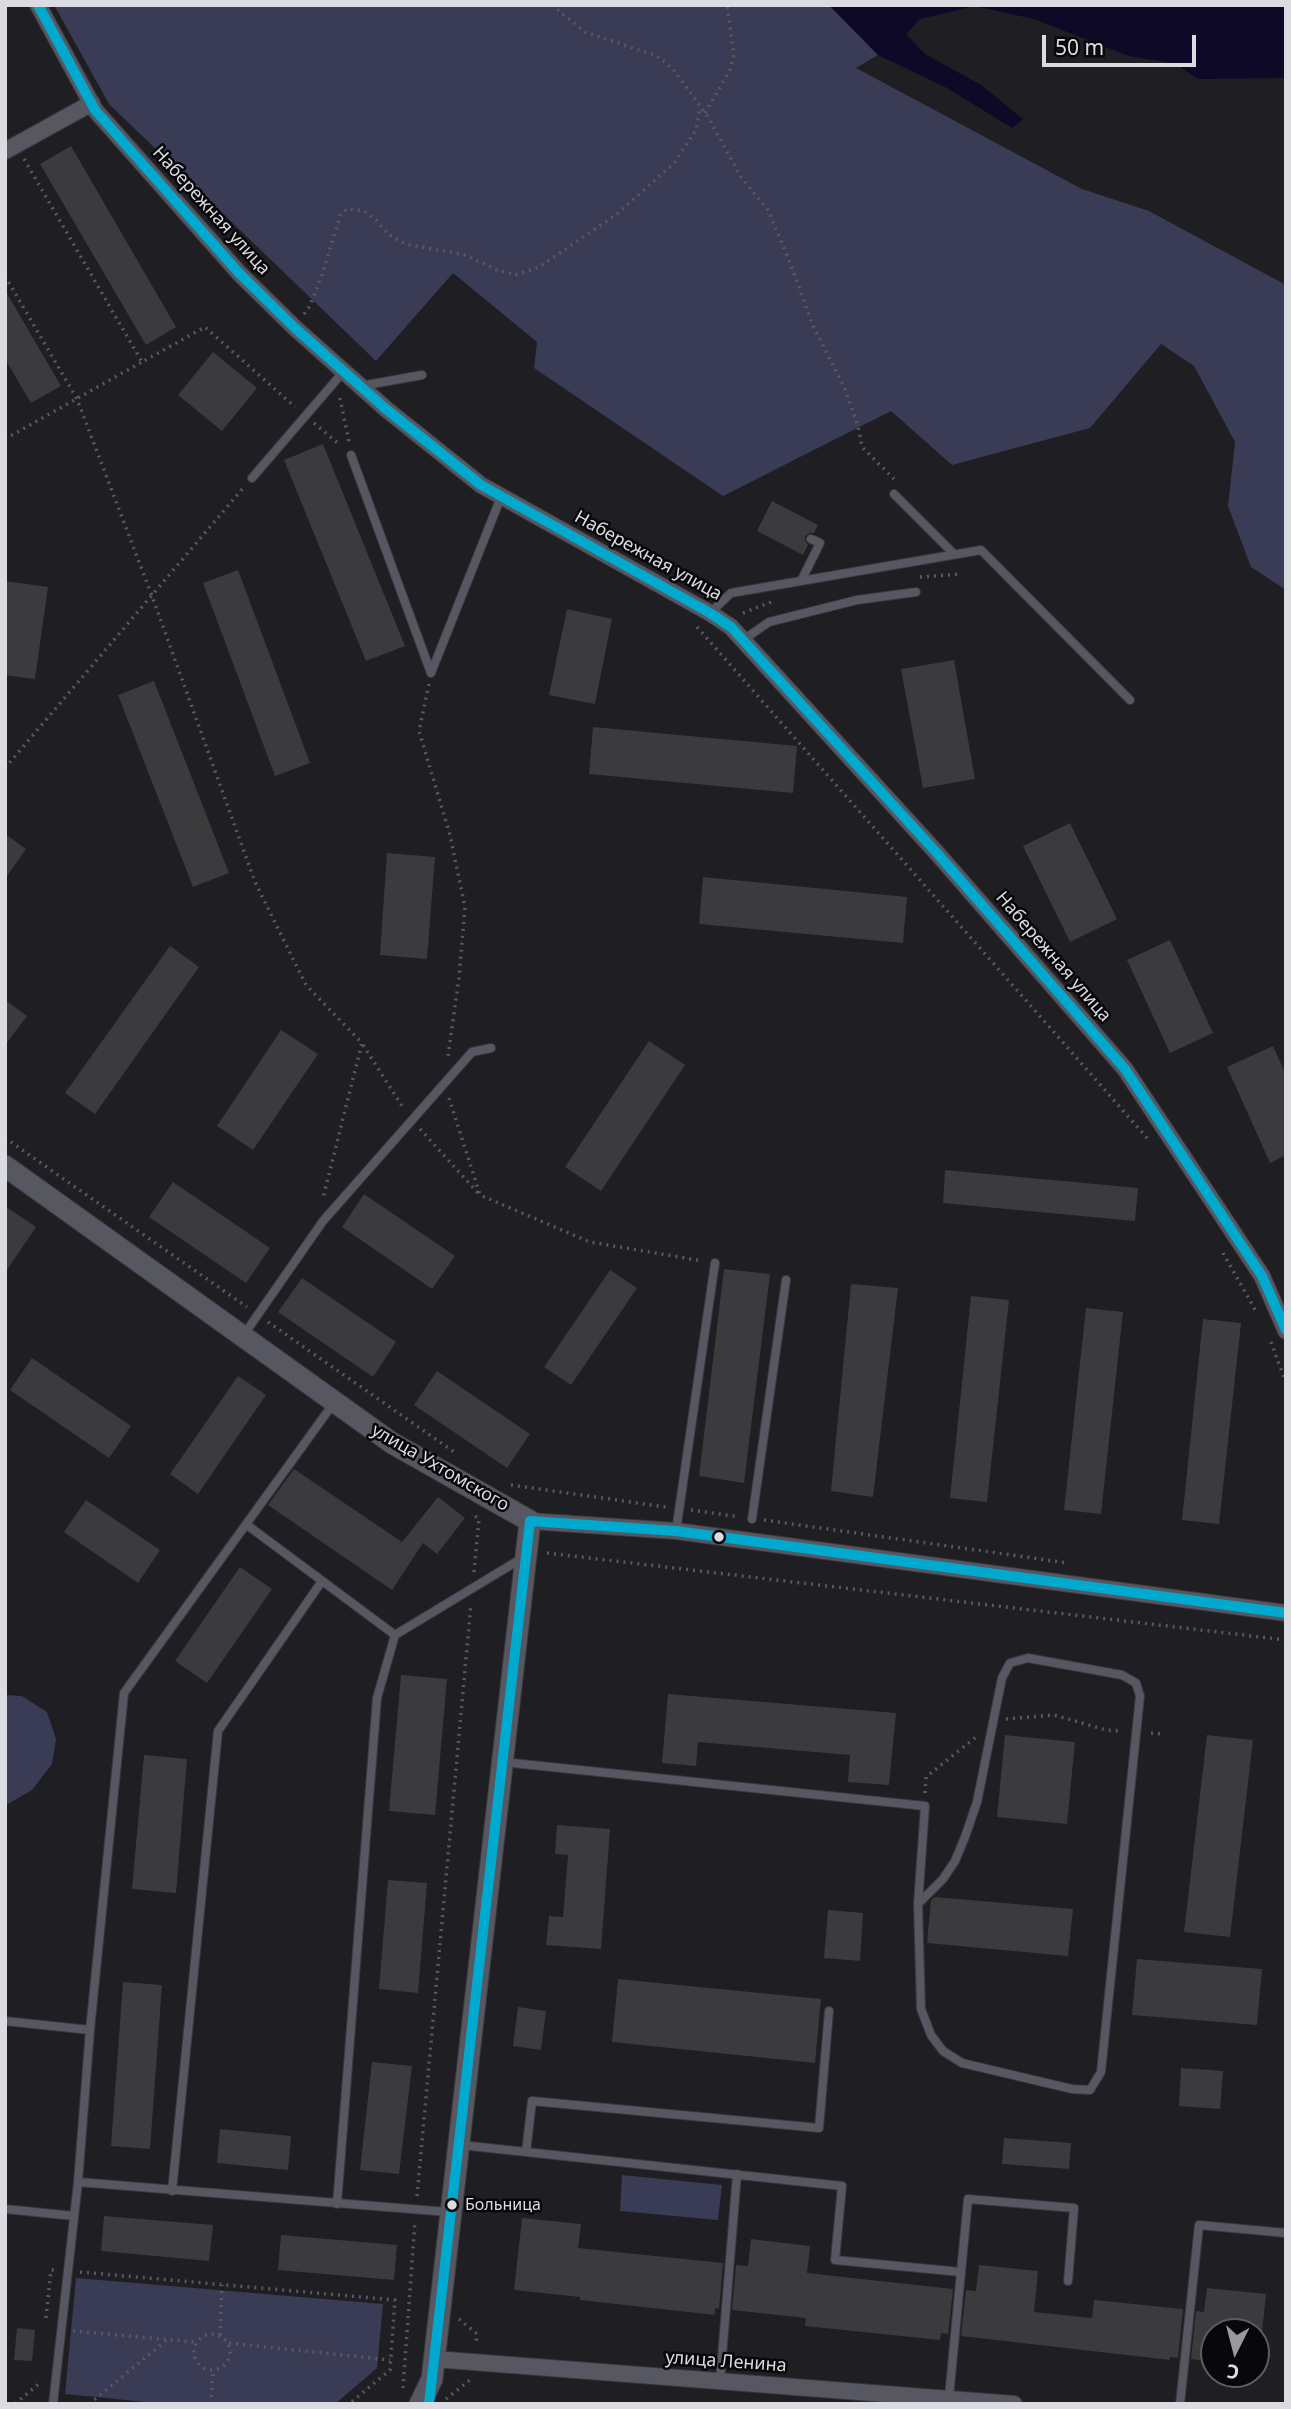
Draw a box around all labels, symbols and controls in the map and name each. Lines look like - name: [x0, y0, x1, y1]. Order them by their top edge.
- scale bar: [1046, 21, 1200, 65]
- text: 50 m: [1055, 33, 1104, 61]
- street label: Набережная улица: [148, 142, 274, 280]
- street label: Набережная улица: [570, 506, 726, 606]
- street label: Набережная улица: [991, 888, 1115, 1026]
- street label: улица Ухтомского: [367, 1420, 513, 1516]
- unlabelled marker: [712, 1530, 726, 1544]
- place label: Больница: [465, 2195, 541, 2215]
- marker: Больница: [445, 2198, 459, 2212]
- north arrow: [1200, 2318, 1270, 2388]
- street label: улица Ленина: [665, 2347, 787, 2377]
- text: С: [1226, 2358, 1240, 2385]

